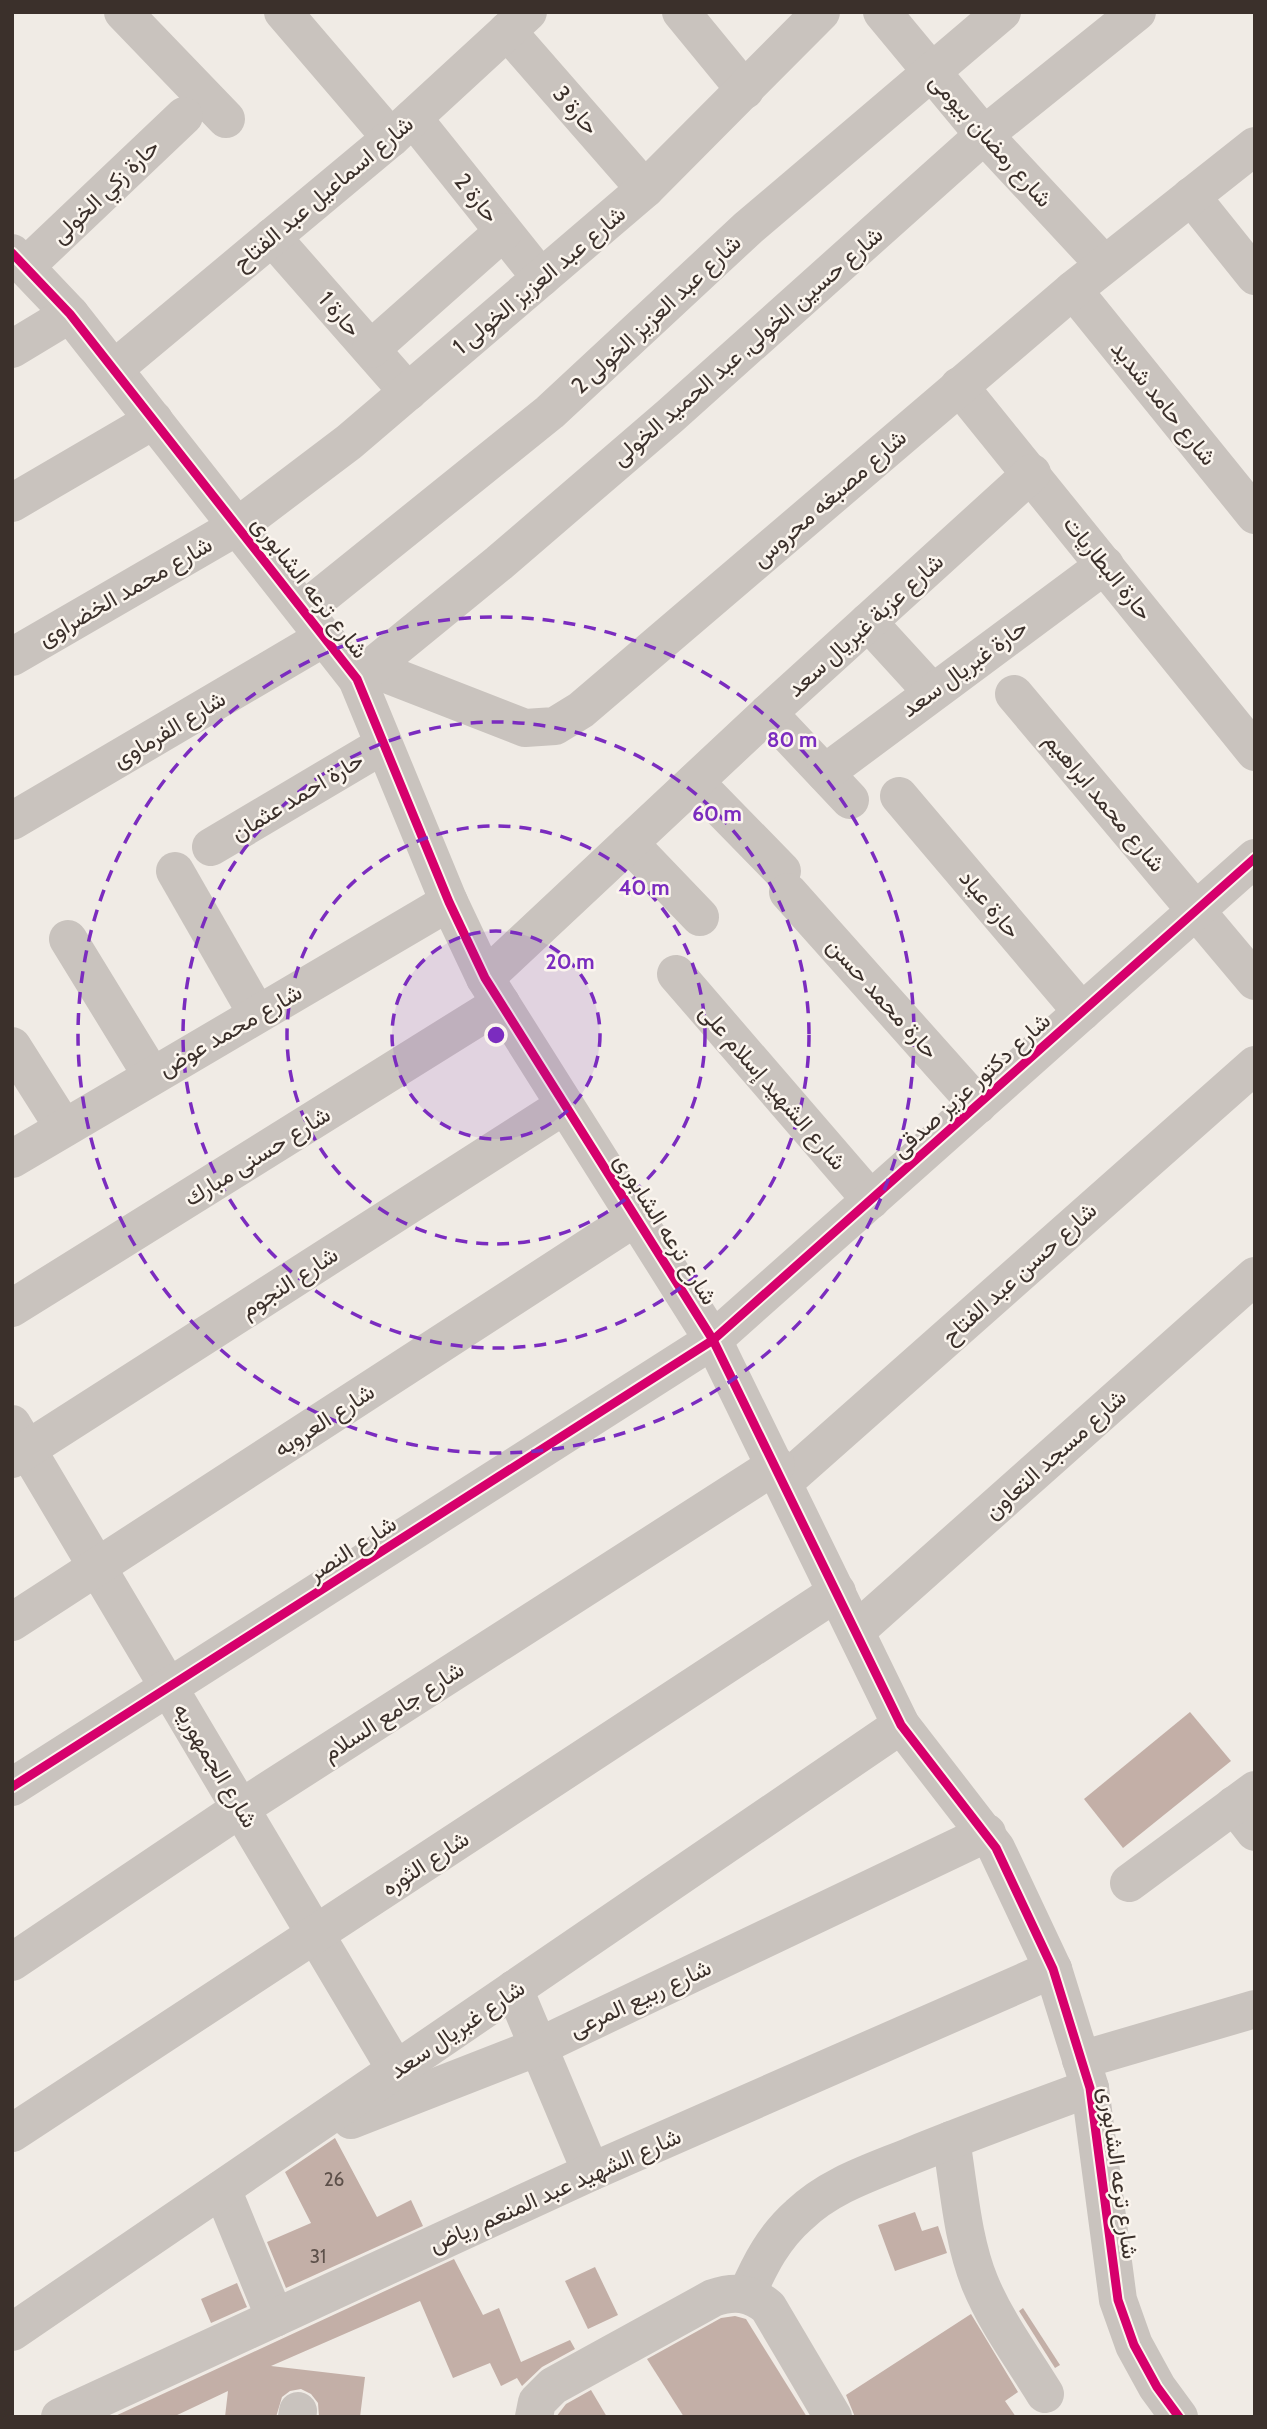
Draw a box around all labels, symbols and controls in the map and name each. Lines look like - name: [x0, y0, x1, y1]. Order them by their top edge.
- street label: شارع رمضان بيومى: [922, 67, 1058, 214]
- street label: حارة 3: [546, 80, 605, 141]
- street label: شارع اسماعيل عبد الفتاح: [227, 109, 420, 278]
- street label: حارة زكي الخولى: [45, 133, 168, 253]
- street label: حارة 2: [448, 168, 505, 229]
- street label: شارع عبد العزيز الخولى 1: [447, 200, 632, 362]
- street label: شارع حسين الخولى, عبد الحميد الخولى: [606, 221, 890, 473]
- street label: شارع عبد العزيز الخولى 2: [565, 228, 748, 401]
- street label: حارة 1: [312, 286, 367, 343]
- street label: شارع حامد شديد: [1104, 335, 1223, 472]
- street label: شارع مصبغه محروس: [746, 423, 913, 574]
- street label: شارع ترعه الشابورى: [244, 510, 374, 665]
- street label: حارة البطاريات: [1057, 510, 1159, 626]
- street label: شارع محمد الخضراوى: [33, 530, 218, 654]
- street label: شارع عزبة غبريال سعد: [781, 547, 950, 704]
- street label: حارة غبريال سعد: [896, 613, 1033, 724]
- street label: شارع الفرماوى: [108, 684, 232, 775]
- street label: شارع محمد ابراهيم: [1037, 726, 1172, 879]
- text: 80 m: [767, 727, 817, 752]
- street label: حارة احمد عثمان: [226, 745, 369, 847]
- text: 60 m: [692, 801, 742, 826]
- street label: حارة عياد: [953, 864, 1027, 945]
- text: 40 m: [619, 875, 669, 900]
- street label: حارة محمد حسن: [821, 932, 945, 1065]
- text: 20 m: [546, 949, 594, 974]
- street label: شارع محمد عوض: [153, 978, 308, 1084]
- street label: شارع الشهيد إسلام على: [692, 998, 853, 1177]
- street label: شارع دكتور عزيز صدقى: [886, 1006, 1057, 1165]
- centre of rings: [484, 1023, 508, 1047]
- street label: شارع حسنى مبارك: [179, 1100, 336, 1214]
- street label: شارع ترعه الشابورى: [607, 1148, 724, 1311]
- street label: شارع حسن عبد الفتاح: [936, 1196, 1104, 1351]
- street label: شارع النجوم: [235, 1240, 344, 1326]
- street label: شارع العروبه: [269, 1377, 381, 1464]
- street label: شارع مسجد التعاون: [978, 1383, 1133, 1527]
- street label: شارع النصر: [302, 1509, 403, 1589]
- street label: شارع جامع السلام: [317, 1655, 470, 1769]
- street label: شارع الجمهوريه: [166, 1697, 264, 1834]
- street label: شارع الثوره: [376, 1824, 475, 1903]
- street label: شارع ربيع المرعى: [565, 1953, 716, 2045]
- street label: شارع غبريال سعد: [384, 1974, 531, 2086]
- street label: شارع ترعه الشابورى: [1091, 2085, 1145, 2261]
- street label: شارع الشهيد عبد المنعم رياض: [425, 2122, 686, 2260]
- house number: 26: [324, 2168, 344, 2191]
- house number: 31: [310, 2245, 326, 2268]

